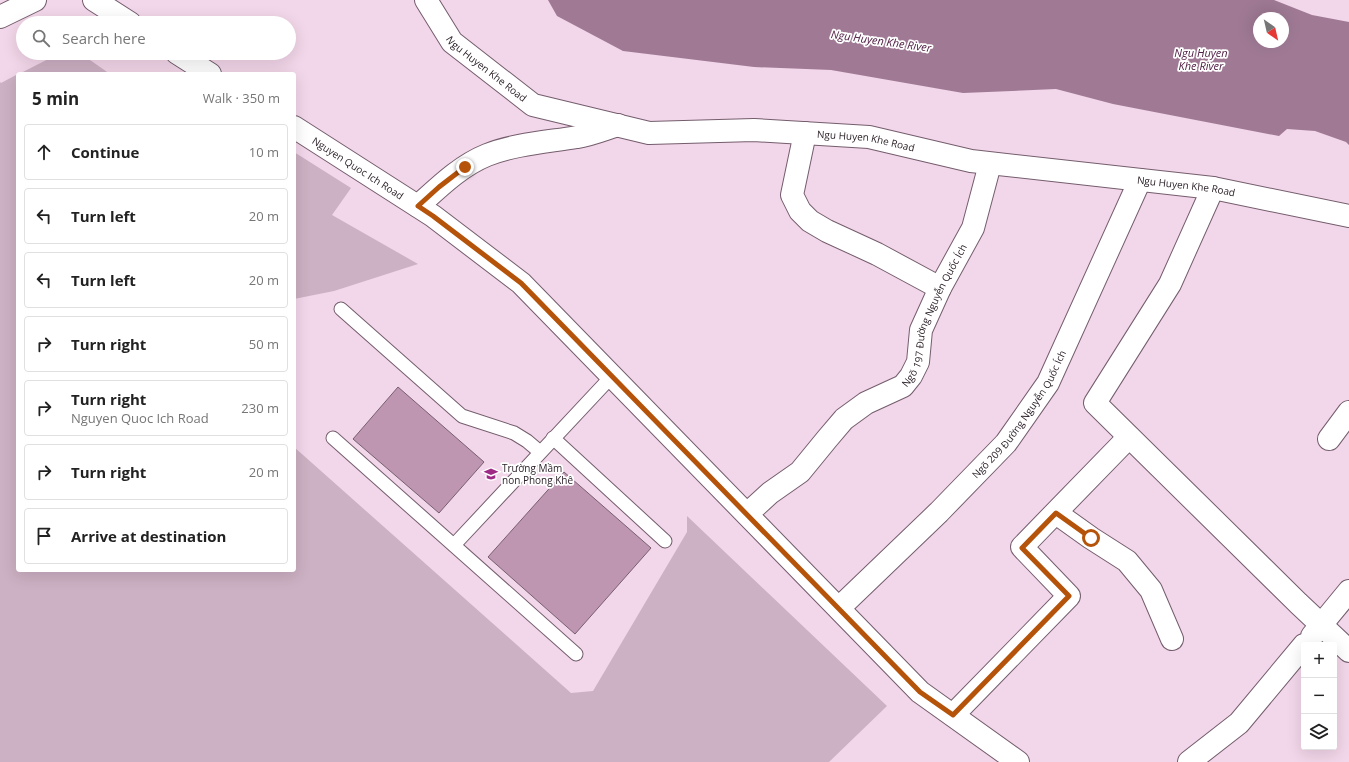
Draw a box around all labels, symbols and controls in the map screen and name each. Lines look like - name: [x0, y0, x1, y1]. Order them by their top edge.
- north arrow: [1253, 12, 1289, 48]
- search box: [16, 16, 296, 60]
- water label: Ngu Huyen Khe River: [830, 26, 933, 55]
- icon: search: [30, 27, 52, 49]
- text: Search here: [62, 28, 146, 48]
- street label: Ngu Huyen Khe Road: [443, 33, 530, 105]
- water label: Ngu Huyen Khe River: [1174, 45, 1228, 73]
- text: 5 min: [32, 87, 79, 110]
- text: Walk · 350 m: [203, 89, 280, 107]
- street label: Ngu Huyen Khe Road: [817, 127, 916, 155]
- street label: Nguyen Quoc Ich Road: [310, 133, 406, 202]
- icon: ahead: [33, 141, 55, 163]
- text: Continue: [71, 142, 139, 162]
- text: 10 m: [249, 143, 279, 161]
- route end: [456, 158, 474, 176]
- street label: Ngu Huyen Khe Road: [1136, 173, 1237, 199]
- icon: left: [33, 205, 55, 227]
- text: Turn left: [71, 206, 136, 226]
- text: 20 m: [249, 207, 279, 225]
- street label: Ngõ 197 Đường Nguyễn Quốc Ích: [898, 241, 970, 390]
- icon: left: [33, 269, 55, 291]
- text: Turn left: [71, 270, 136, 290]
- text: 20 m: [249, 271, 279, 289]
- icon: right: [33, 333, 55, 355]
- text: Turn right: [71, 334, 146, 354]
- text: 50 m: [249, 335, 279, 353]
- street label: Ngõ 209 Đường Nguyễn Quốc Ích: [969, 348, 1069, 481]
- text: Turn right: [71, 389, 146, 409]
- icon: right: [33, 397, 55, 419]
- text: 230 m: [241, 399, 279, 417]
- text: Nguyen Quoc Ich Road: [71, 409, 209, 427]
- icon: right: [33, 461, 55, 483]
- place label: Trường Mầm non Phong Khê: [502, 461, 573, 487]
- text: Turn right: [71, 462, 146, 482]
- text: 20 m: [249, 463, 279, 481]
- school or university icon: Trường Mầm non Phong Khê: [483, 466, 499, 482]
- icon: arrive: [33, 525, 55, 547]
- text: Arrive at destination: [71, 526, 226, 546]
- route start: [1082, 529, 1100, 547]
- map controls: [1301, 642, 1337, 750]
- button: +: [1301, 642, 1337, 678]
- button: −: [1301, 678, 1337, 714]
- button: layers: [1301, 714, 1337, 750]

